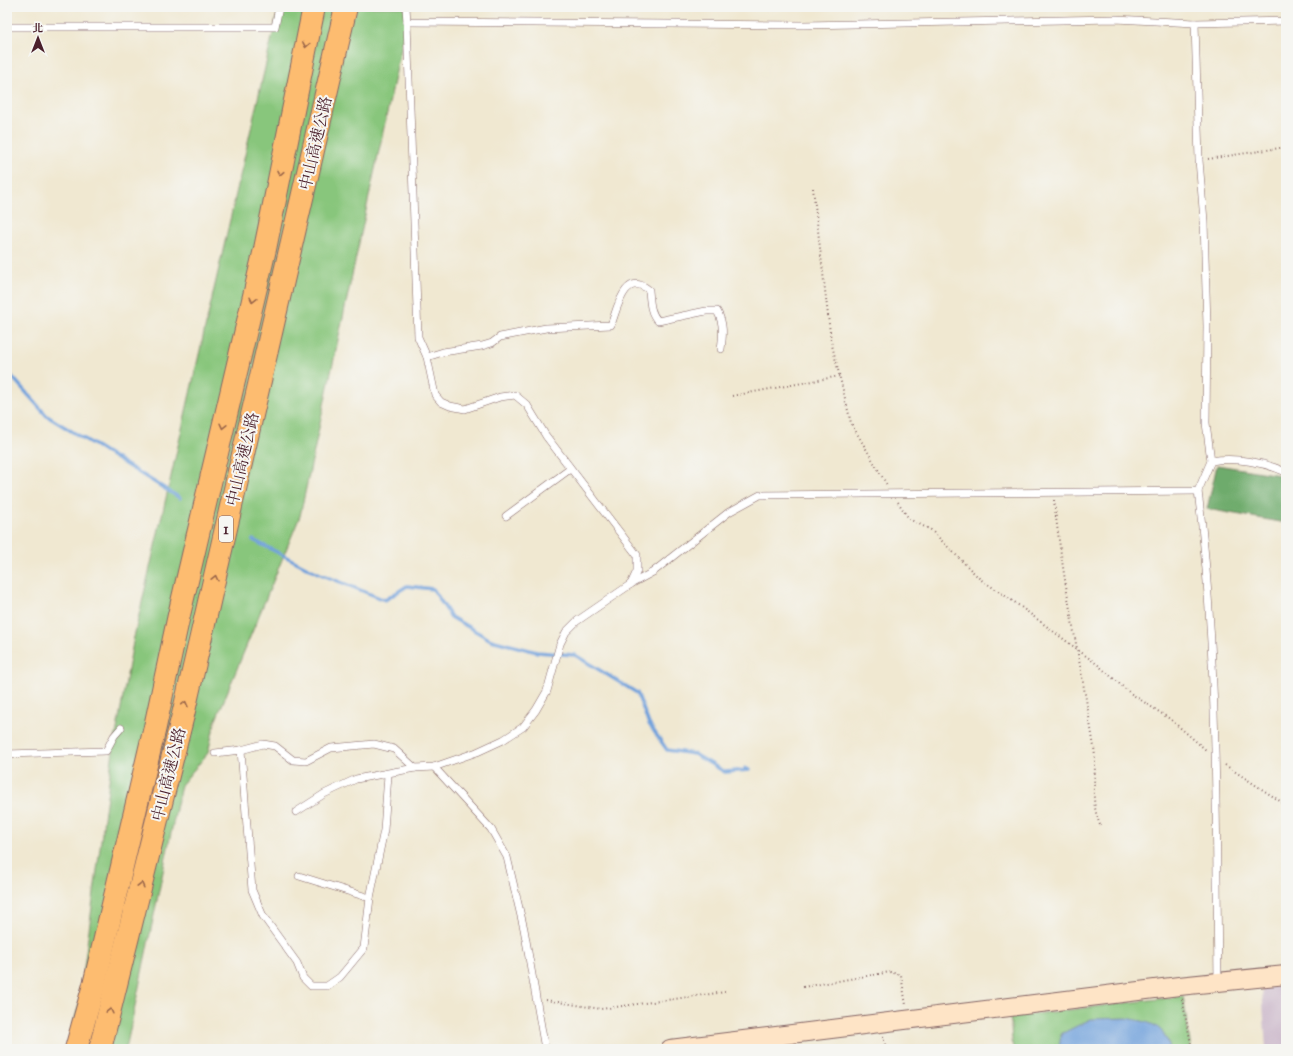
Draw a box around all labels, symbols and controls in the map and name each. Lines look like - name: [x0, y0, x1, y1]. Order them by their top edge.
- north arrow: [18, 18, 58, 58]
- text: 北: [33, 21, 44, 37]
- one-way arrow: [302, 42, 311, 48]
- street label: 中山高速公路: [295, 94, 339, 193]
- one-way arrow: [277, 169, 285, 176]
- one-way arrow: [249, 296, 257, 303]
- street label: 中山高速公路: [222, 410, 266, 509]
- one-way arrow: [220, 423, 228, 429]
- road number: 1: [219, 516, 233, 542]
- one-way arrow: [210, 575, 218, 581]
- one-way arrow: [181, 701, 189, 708]
- street label: 中山高速公路: [148, 725, 193, 824]
- one-way arrow: [136, 882, 145, 889]
- one-way arrow: [105, 1008, 113, 1014]

